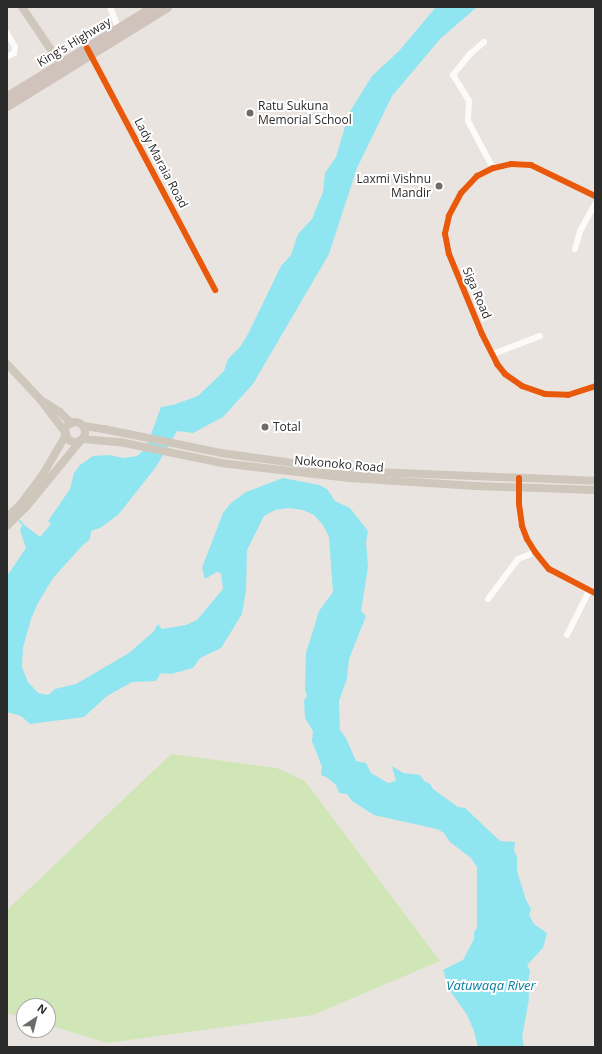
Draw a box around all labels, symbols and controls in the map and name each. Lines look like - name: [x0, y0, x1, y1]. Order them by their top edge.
- street label: King's Highway: [35, 14, 113, 70]
- place label: Ratu Sukuna Memorial School: [258, 99, 352, 127]
- marker: Ratu Sukuna Memorial School: [245, 108, 255, 118]
- street label: Lady Maraia Road: [131, 116, 191, 210]
- place label: Laxmi Vishnu Mandir: [357, 172, 431, 200]
- marker: Laxmi Vishnu Mandir: [434, 181, 444, 191]
- street label: Siga Road: [460, 265, 494, 321]
- place label: Total: [273, 420, 301, 434]
- marker: Total: [260, 422, 270, 432]
- street label: Nokonoko Road: [294, 453, 384, 475]
- water label: Vatuwaqa River: [446, 977, 536, 993]
- north arrow: [16, 998, 56, 1038]
- text: N: [35, 1000, 51, 1017]

